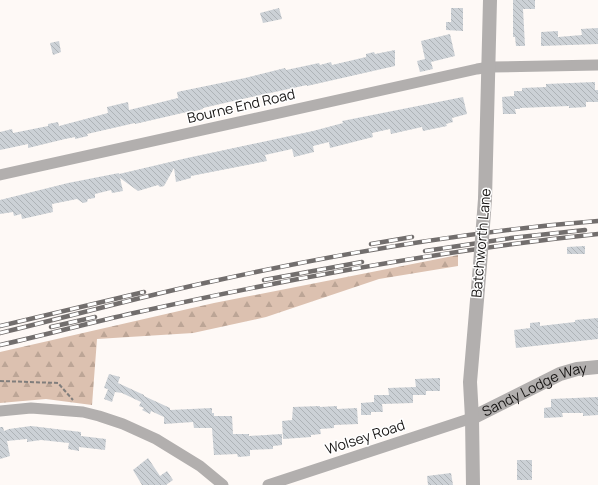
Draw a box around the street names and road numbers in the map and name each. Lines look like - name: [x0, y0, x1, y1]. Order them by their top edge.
- street label: Bourne End Road: [185, 84, 297, 127]
- street label: Batchworth Lane: [466, 188, 495, 298]
- street label: Sandy Lodge Way: [479, 358, 588, 421]
- street label: Wolsey Road: [323, 415, 407, 458]

